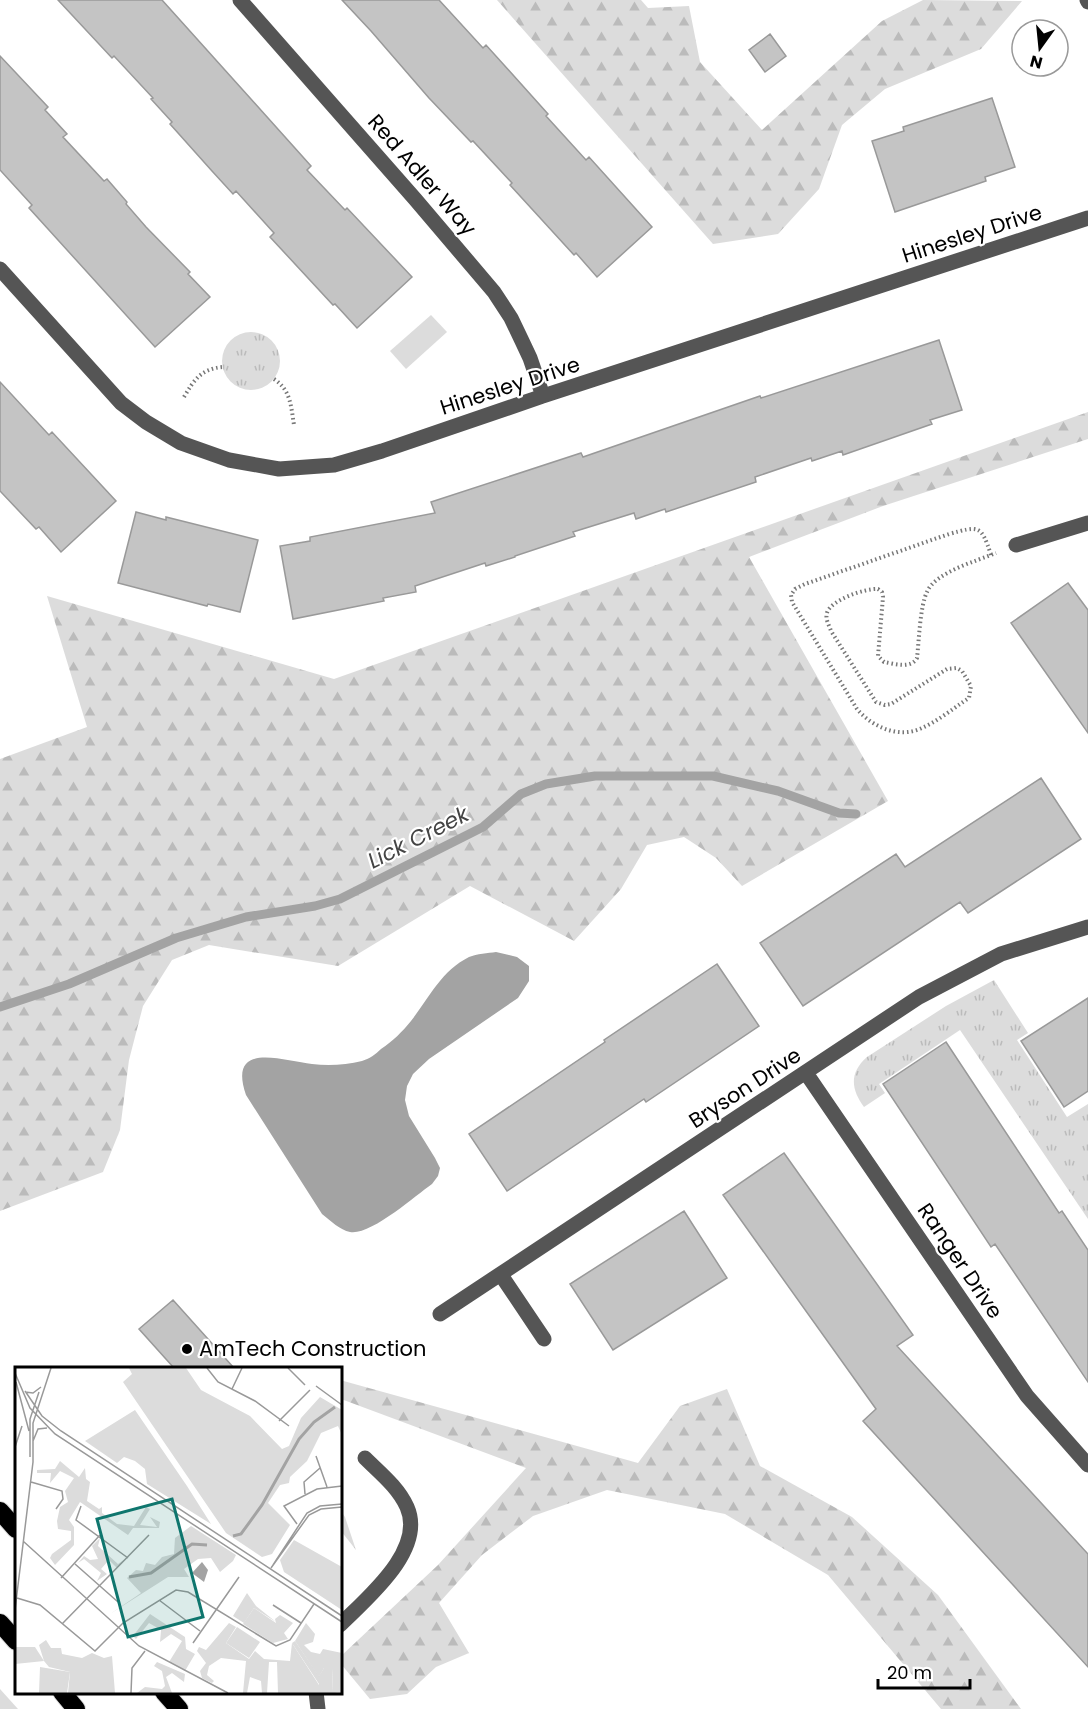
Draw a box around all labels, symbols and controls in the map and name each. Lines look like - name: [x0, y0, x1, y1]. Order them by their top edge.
- north arrow: [1010, 18, 1070, 78]
- text: N: [1027, 49, 1045, 75]
- street label: Red Adler Way: [362, 108, 483, 242]
- street label: Hinesley Drive: [898, 197, 1045, 270]
- street label: Hinesley Drive: [436, 349, 583, 422]
- water label: Lick Creek: [362, 798, 476, 876]
- street label: Bryson Drive: [683, 1040, 807, 1135]
- street label: Ranger Drive: [911, 1197, 1010, 1324]
- place label: AmTech Construction: [199, 1334, 426, 1363]
- marker: AmTech Construction: [180, 1342, 194, 1356]
- inset map: [15, 1367, 342, 1694]
- scale bar: [878, 1652, 970, 1690]
- text: 20 m: [887, 1660, 932, 1685]

